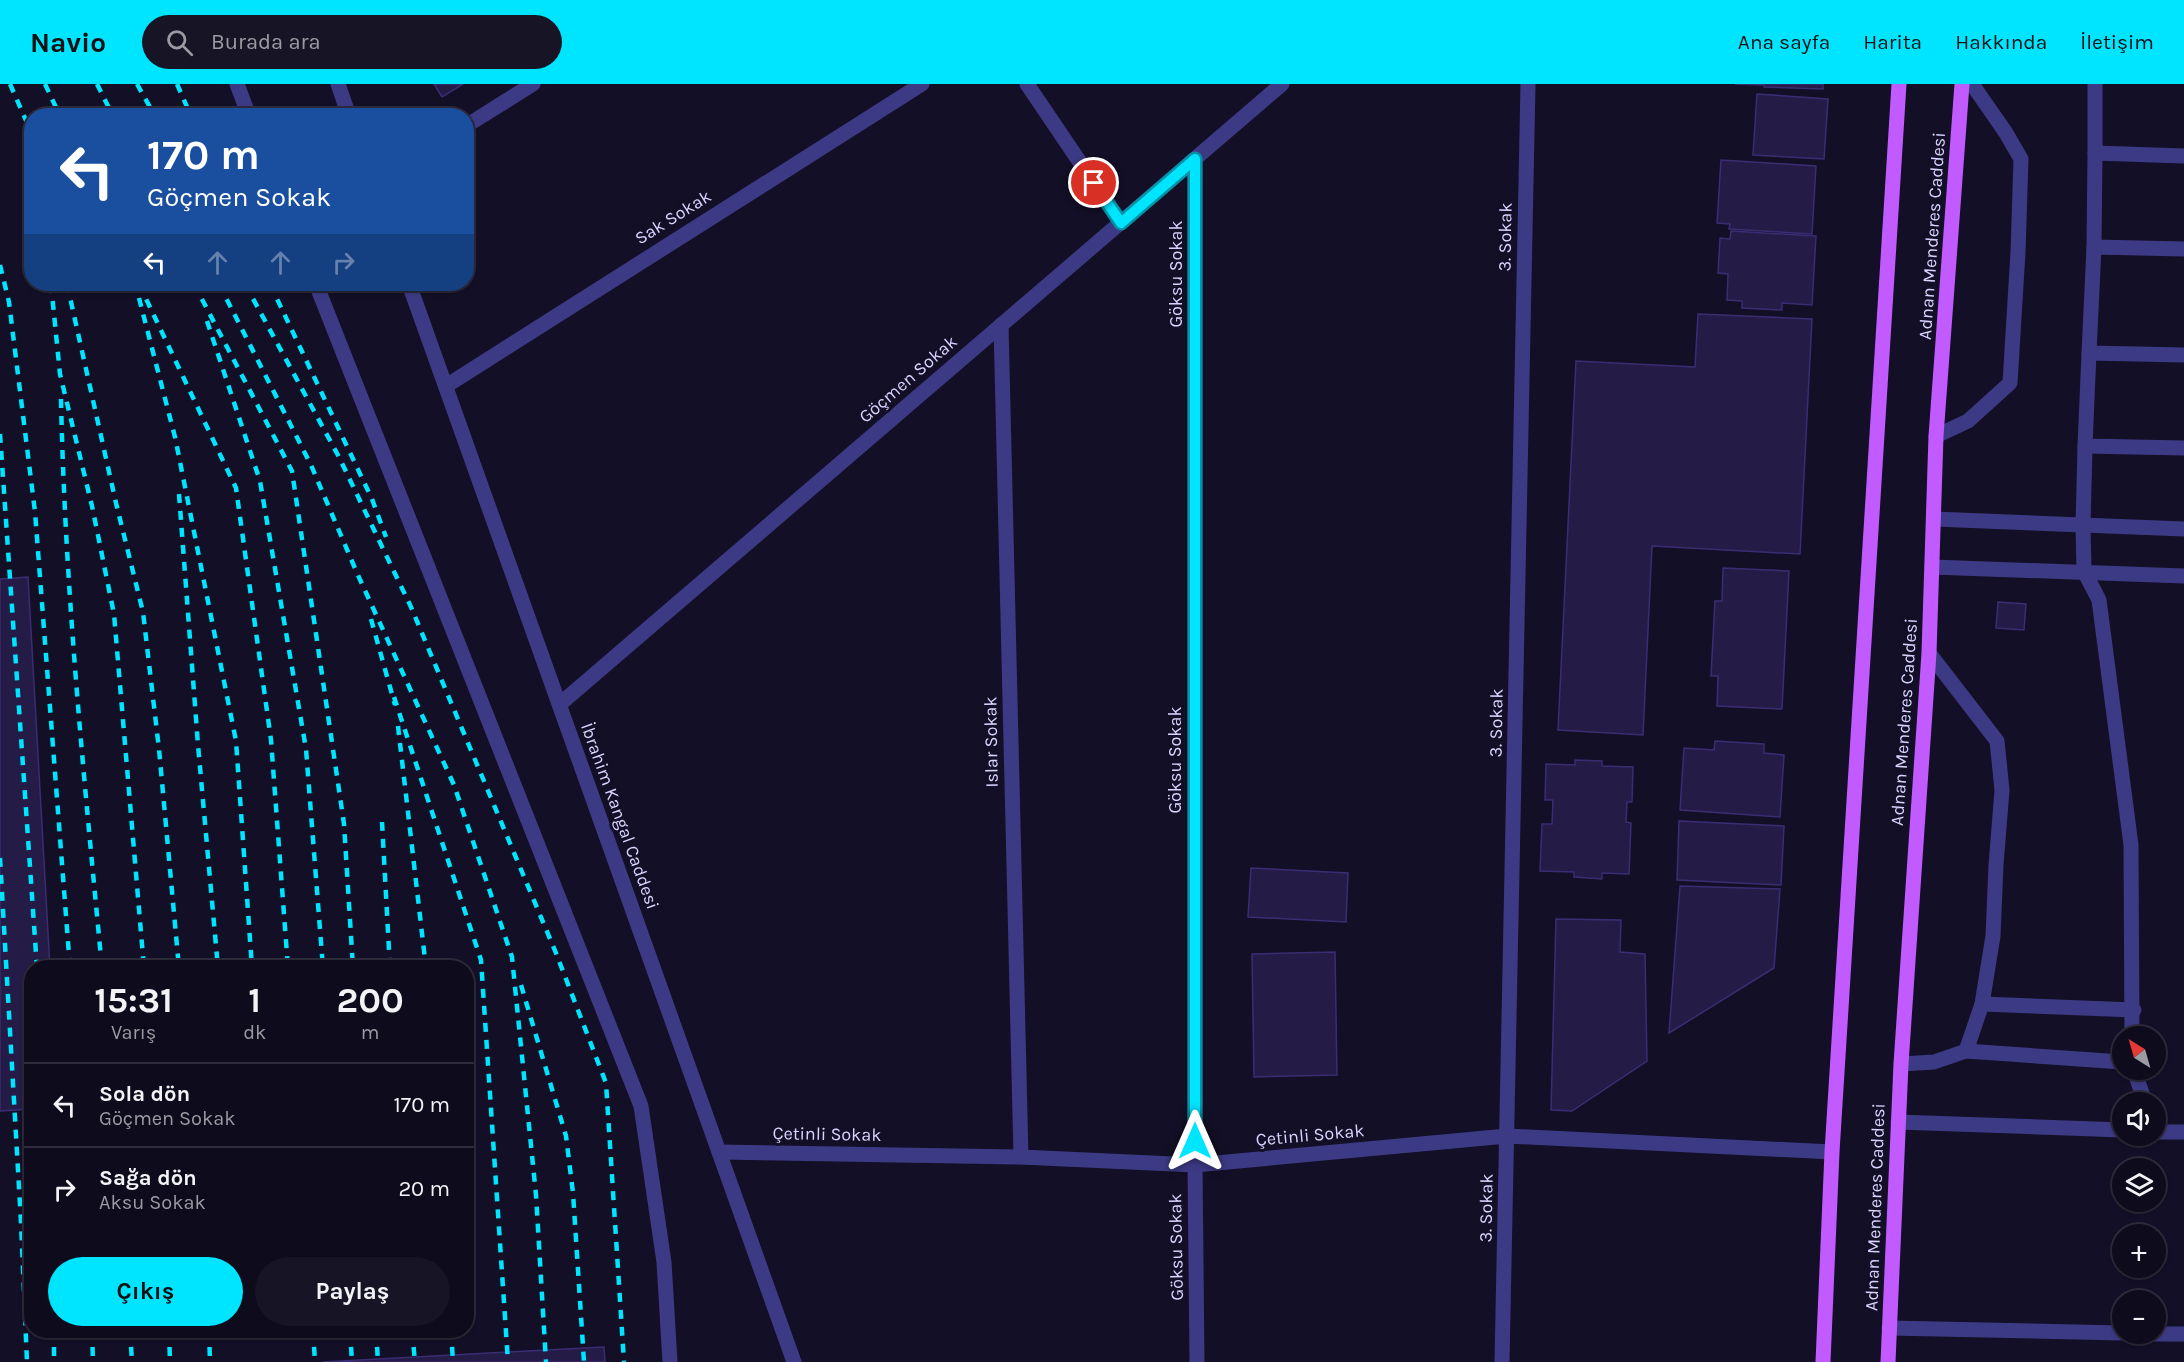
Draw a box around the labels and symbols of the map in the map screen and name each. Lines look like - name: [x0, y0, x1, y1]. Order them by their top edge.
- street label: Adnan Menderes Caddesi: [1914, 131, 1950, 341]
- pin: [1068, 157, 1119, 208]
- street label: Sak Sokak: [631, 185, 715, 249]
- street label: 3. Sokak: [1493, 202, 1517, 272]
- street label: Göksu Sokak: [1165, 220, 1187, 328]
- street label: Göçmen Sokak: [854, 330, 962, 428]
- street label: Adnan Menderes Caddesi: [1886, 617, 1922, 827]
- street label: 3. Sokak: [1484, 688, 1508, 758]
- street label: Islar Sokak: [979, 696, 1003, 788]
- street label: Göksu Sokak: [1164, 706, 1186, 814]
- street label: İbrahim Kangal Caddesi: [576, 720, 664, 912]
- north arrow: [2112, 1026, 2166, 1080]
- street label: Adnan Menderes Caddesi: [1860, 1103, 1890, 1311]
- position arrow: [1163, 1109, 1227, 1173]
- street label: Çetinli Sokak: [1255, 1119, 1365, 1151]
- street label: Çetinli Sokak: [772, 1122, 882, 1146]
- street label: 3. Sokak: [1474, 1173, 1498, 1243]
- street label: Göksu Sokak: [1164, 1193, 1188, 1301]

